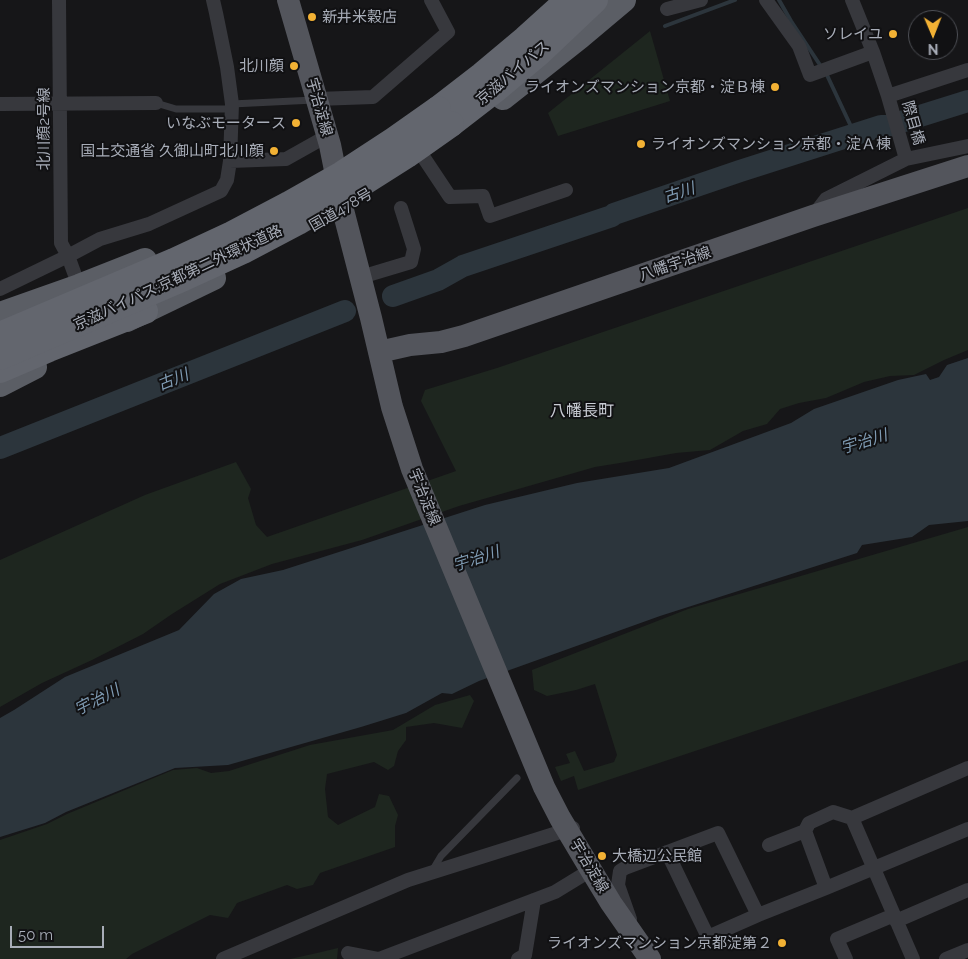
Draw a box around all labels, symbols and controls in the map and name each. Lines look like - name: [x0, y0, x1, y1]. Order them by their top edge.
- place label: 新井米穀店: [322, 8, 397, 26]
- north arrow: [908, 10, 958, 60]
- marker: 新井米穀店: [306, 11, 318, 23]
- place label: ソレイユ: [823, 25, 883, 43]
- marker: ソレイユ: [887, 28, 899, 40]
- street label: 京滋バイパス: [473, 37, 553, 109]
- text: N: [928, 41, 939, 57]
- place label: 北川顔: [239, 57, 284, 75]
- marker: 北川顔: [288, 60, 300, 72]
- street label: 宇治淀線: [302, 76, 336, 138]
- place label: ライオンズマンション京都・淀Ｂ棟: [525, 78, 765, 96]
- marker: ライオンズマンション京都・淀Ｂ棟: [769, 81, 781, 93]
- street label: 北川顔2号線: [35, 88, 53, 170]
- street label: 際目橋: [898, 99, 928, 147]
- place label: いなぶモータース: [166, 114, 286, 132]
- marker: いなぶモータース: [290, 117, 302, 129]
- place label: ライオンズマンション京都・淀Ａ棟: [651, 135, 891, 153]
- marker: ライオンズマンション京都・淀Ａ棟: [635, 138, 647, 150]
- place label: 国土交通省 久御山町北川顔: [80, 142, 264, 160]
- marker: 国土交通省 久御山町北川顔: [268, 145, 280, 157]
- water label: 古川: [661, 179, 697, 207]
- street label: 国道478号: [306, 185, 376, 235]
- street label: 京滋バイパス;京都第二外環状道路: [71, 222, 285, 334]
- street label: 八幡宇治線: [637, 243, 713, 285]
- water label: 古川: [155, 365, 191, 395]
- district label: 八幡長町: [550, 401, 614, 421]
- water label: 宇治川: [838, 426, 890, 458]
- street label: 宇治淀線: [404, 466, 444, 528]
- water label: 宇治川: [450, 542, 502, 576]
- water label: 宇治川: [71, 681, 123, 719]
- street label: 宇治淀線: [566, 836, 612, 896]
- place label: 大橋辺公民館: [612, 847, 702, 865]
- marker: 大橋辺公民館: [596, 850, 608, 862]
- scale bar: [12, 916, 106, 948]
- text: 50 m: [18, 926, 53, 944]
- place label: ライオンズマンション京都淀第２: [547, 934, 772, 952]
- marker: ライオンズマンション京都淀第２: [776, 937, 788, 949]

